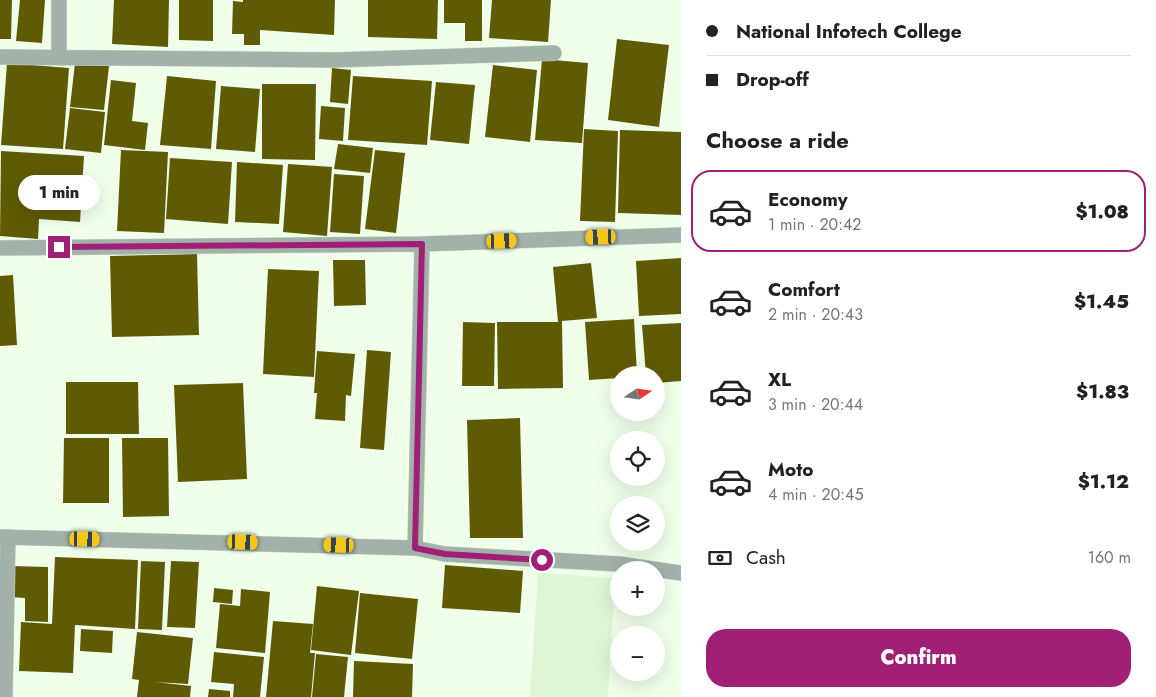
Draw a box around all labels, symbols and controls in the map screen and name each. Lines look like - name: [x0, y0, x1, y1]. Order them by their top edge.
- text: National Infotech College: [736, 18, 962, 45]
- text: Drop-off: [736, 66, 809, 93]
- text: Choose a ride: [706, 124, 849, 156]
- callout: 1 min: [18, 174, 100, 210]
- text: 1 min: [39, 181, 79, 204]
- text: Economy: [768, 186, 848, 213]
- icon: car: [708, 189, 753, 234]
- text: $1.08: [1075, 198, 1129, 225]
- text: 1 min · 20:42: [768, 213, 861, 236]
- car: [585, 229, 616, 245]
- car: [486, 233, 517, 249]
- route end: [48, 236, 70, 258]
- text: Comfort: [768, 276, 840, 303]
- icon: car: [708, 279, 753, 324]
- text: $1.45: [1074, 288, 1129, 315]
- text: 2 min · 20:43: [768, 303, 863, 326]
- north arrow: [610, 366, 665, 421]
- map controls: [610, 366, 665, 681]
- text: XL: [768, 366, 791, 393]
- icon: car: [708, 369, 753, 414]
- text: $1.83: [1076, 378, 1129, 405]
- text: 3 min · 20:44: [768, 393, 863, 416]
- button: locate: [610, 431, 665, 486]
- text: Moto: [768, 456, 813, 483]
- icon: car: [708, 459, 753, 504]
- text: $1.12: [1078, 468, 1129, 495]
- text: 4 min · 20:45: [768, 483, 863, 506]
- button: layers: [610, 496, 665, 551]
- car: [69, 531, 100, 547]
- car: [227, 534, 258, 550]
- car: [323, 537, 354, 553]
- icon: cash: [706, 544, 734, 572]
- text: Cash: [746, 544, 786, 571]
- text: 160 m: [1088, 546, 1131, 569]
- route start: [531, 549, 553, 571]
- button: +: [610, 561, 665, 616]
- button: −: [610, 626, 665, 681]
- button: Confirm: [706, 629, 1131, 687]

